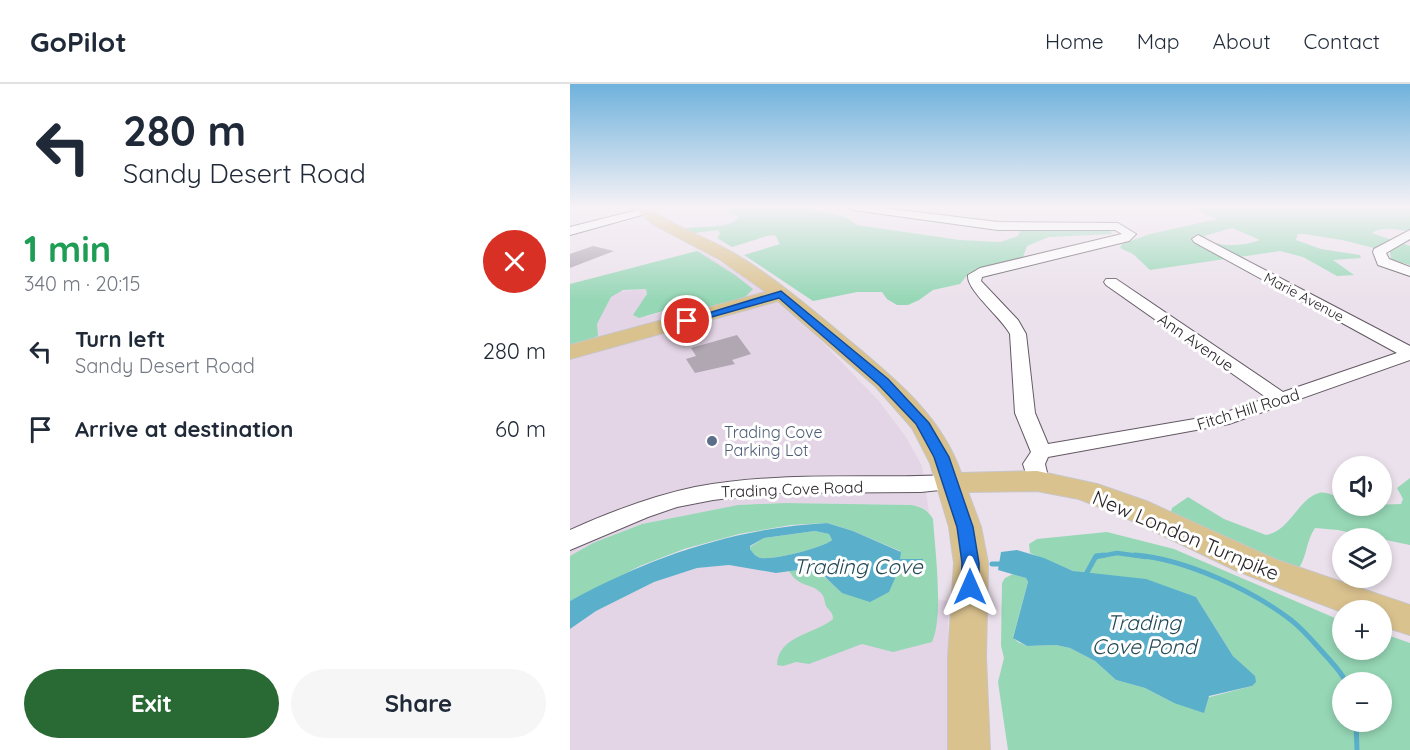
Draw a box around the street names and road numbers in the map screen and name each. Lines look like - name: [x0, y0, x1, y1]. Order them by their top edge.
- street label: Marie Avenue: [1261, 268, 1347, 326]
- street label: Ann Avenue: [1154, 309, 1238, 375]
- street label: Fitch Hill Road: [1194, 384, 1302, 434]
- street label: Trading Cove Road: [720, 477, 864, 501]
- street label: New London Turnpike: [1089, 484, 1283, 586]

